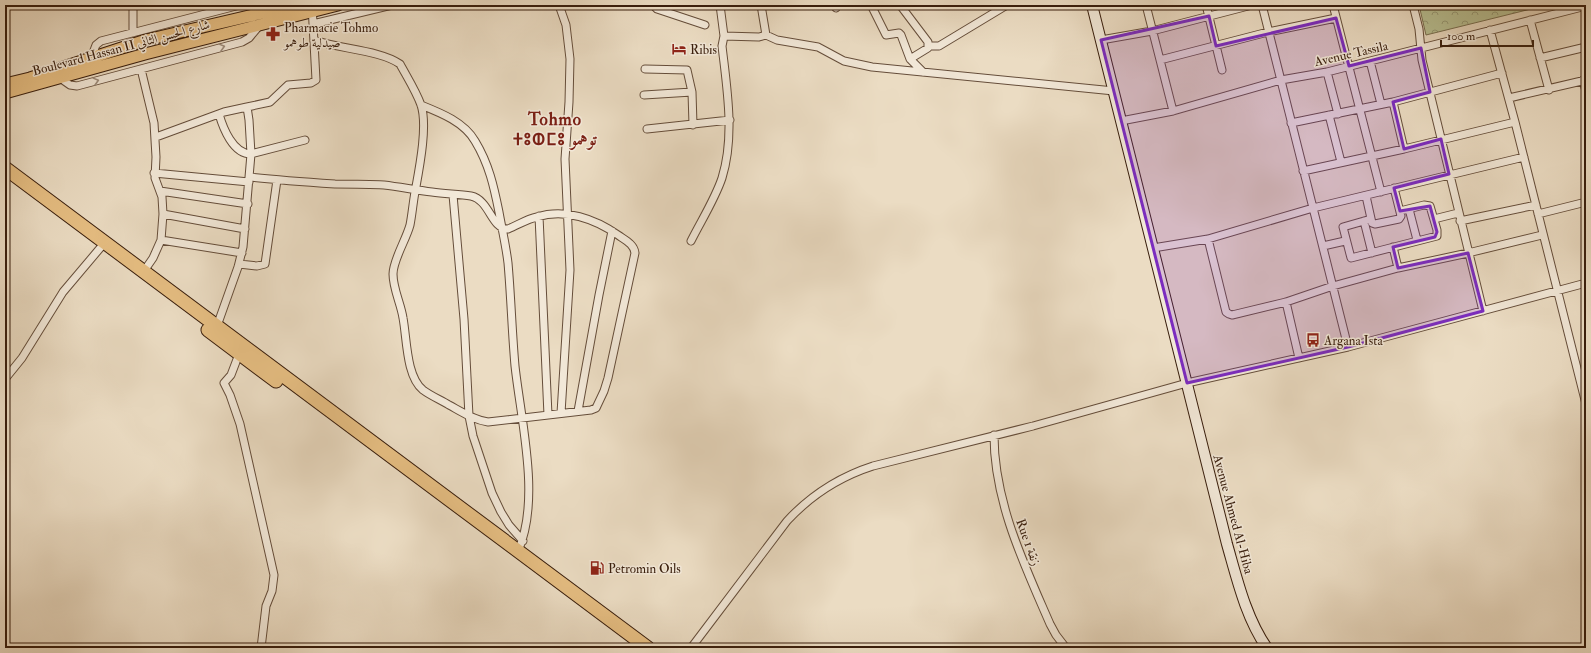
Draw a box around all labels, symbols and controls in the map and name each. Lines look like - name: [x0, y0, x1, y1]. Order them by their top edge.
- street label: Boulevard Hassan II شارع الحسن الثاني: [31, 17, 213, 82]
- place label: Pharmacie Tohmo صيدلية طوهمو: [282, 20, 378, 51]
- scale bar: [1441, 22, 1533, 48]
- pharmacy icon: Pharmacie Tohmo صيدلية طوهمو: [265, 26, 281, 42]
- text: 100 m: [1447, 29, 1476, 44]
- street label: Avenue Tassila: [1312, 38, 1390, 70]
- hotel icon: Ribis: [671, 41, 687, 57]
- place label: Ribis: [690, 42, 718, 58]
- one-way arrow: [218, 43, 225, 52]
- one-way arrow: [92, 77, 99, 86]
- district label: Tohmo ⵜⵓⵀⵎⵓ توهمو: [513, 109, 598, 150]
- bus stop icon: Argana Ista: [1305, 332, 1321, 348]
- place label: Argana Ista: [1323, 333, 1383, 349]
- street label: Avenue Ahmed Al-Hiba: [1209, 452, 1257, 576]
- street label: Rue 1 زنقة: [1012, 517, 1044, 568]
- fuel station icon: Petromin Oils: [589, 560, 605, 576]
- place label: Petromin Oils: [608, 561, 681, 577]

